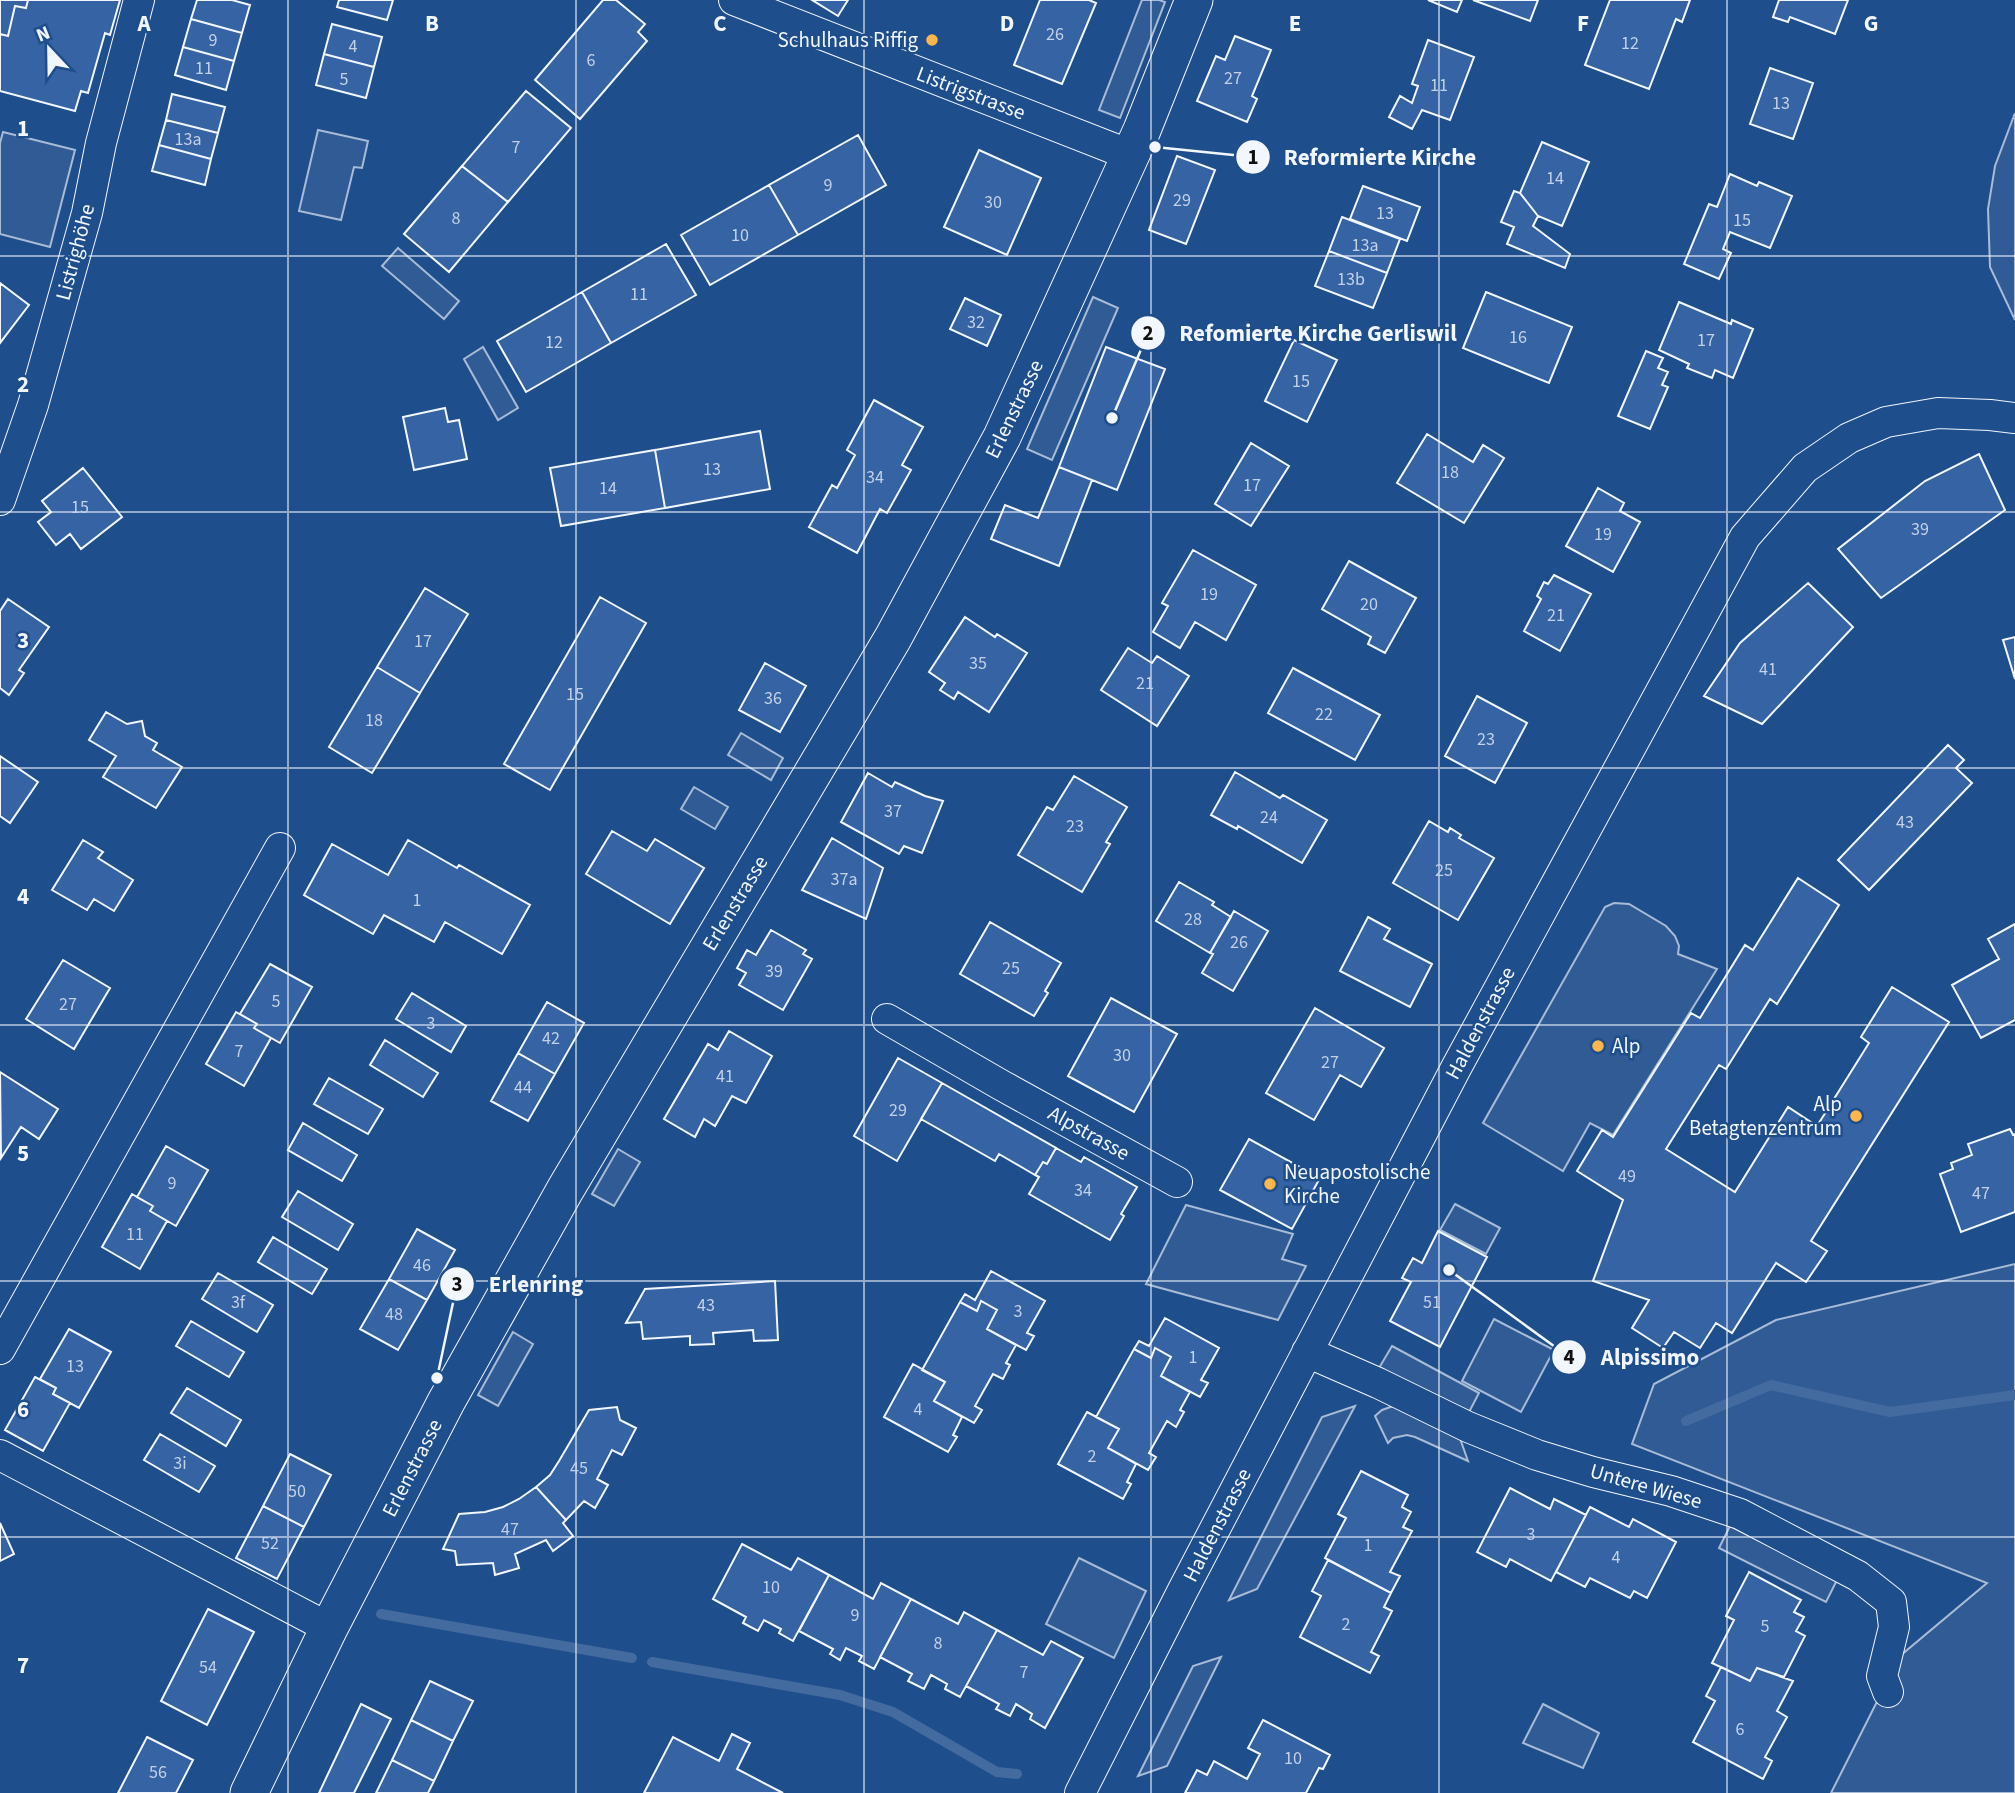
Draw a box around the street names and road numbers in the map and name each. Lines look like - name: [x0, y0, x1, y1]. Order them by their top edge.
- street label: Listrigstrasse: [912, 58, 1030, 128]
- street label: Listrighöhe: [48, 201, 102, 303]
- street label: Erlenstrasse: [977, 355, 1051, 463]
- street label: Erlenstrasse: [695, 850, 775, 956]
- street label: Haldenstrasse: [1438, 961, 1522, 1085]
- street label: Alpstrasse: [1043, 1098, 1135, 1168]
- street label: Erlenstrasse: [374, 1414, 450, 1522]
- street label: Untere Wiese: [1586, 1456, 1706, 1516]
- street label: Haldenstrasse: [1175, 1463, 1259, 1587]

